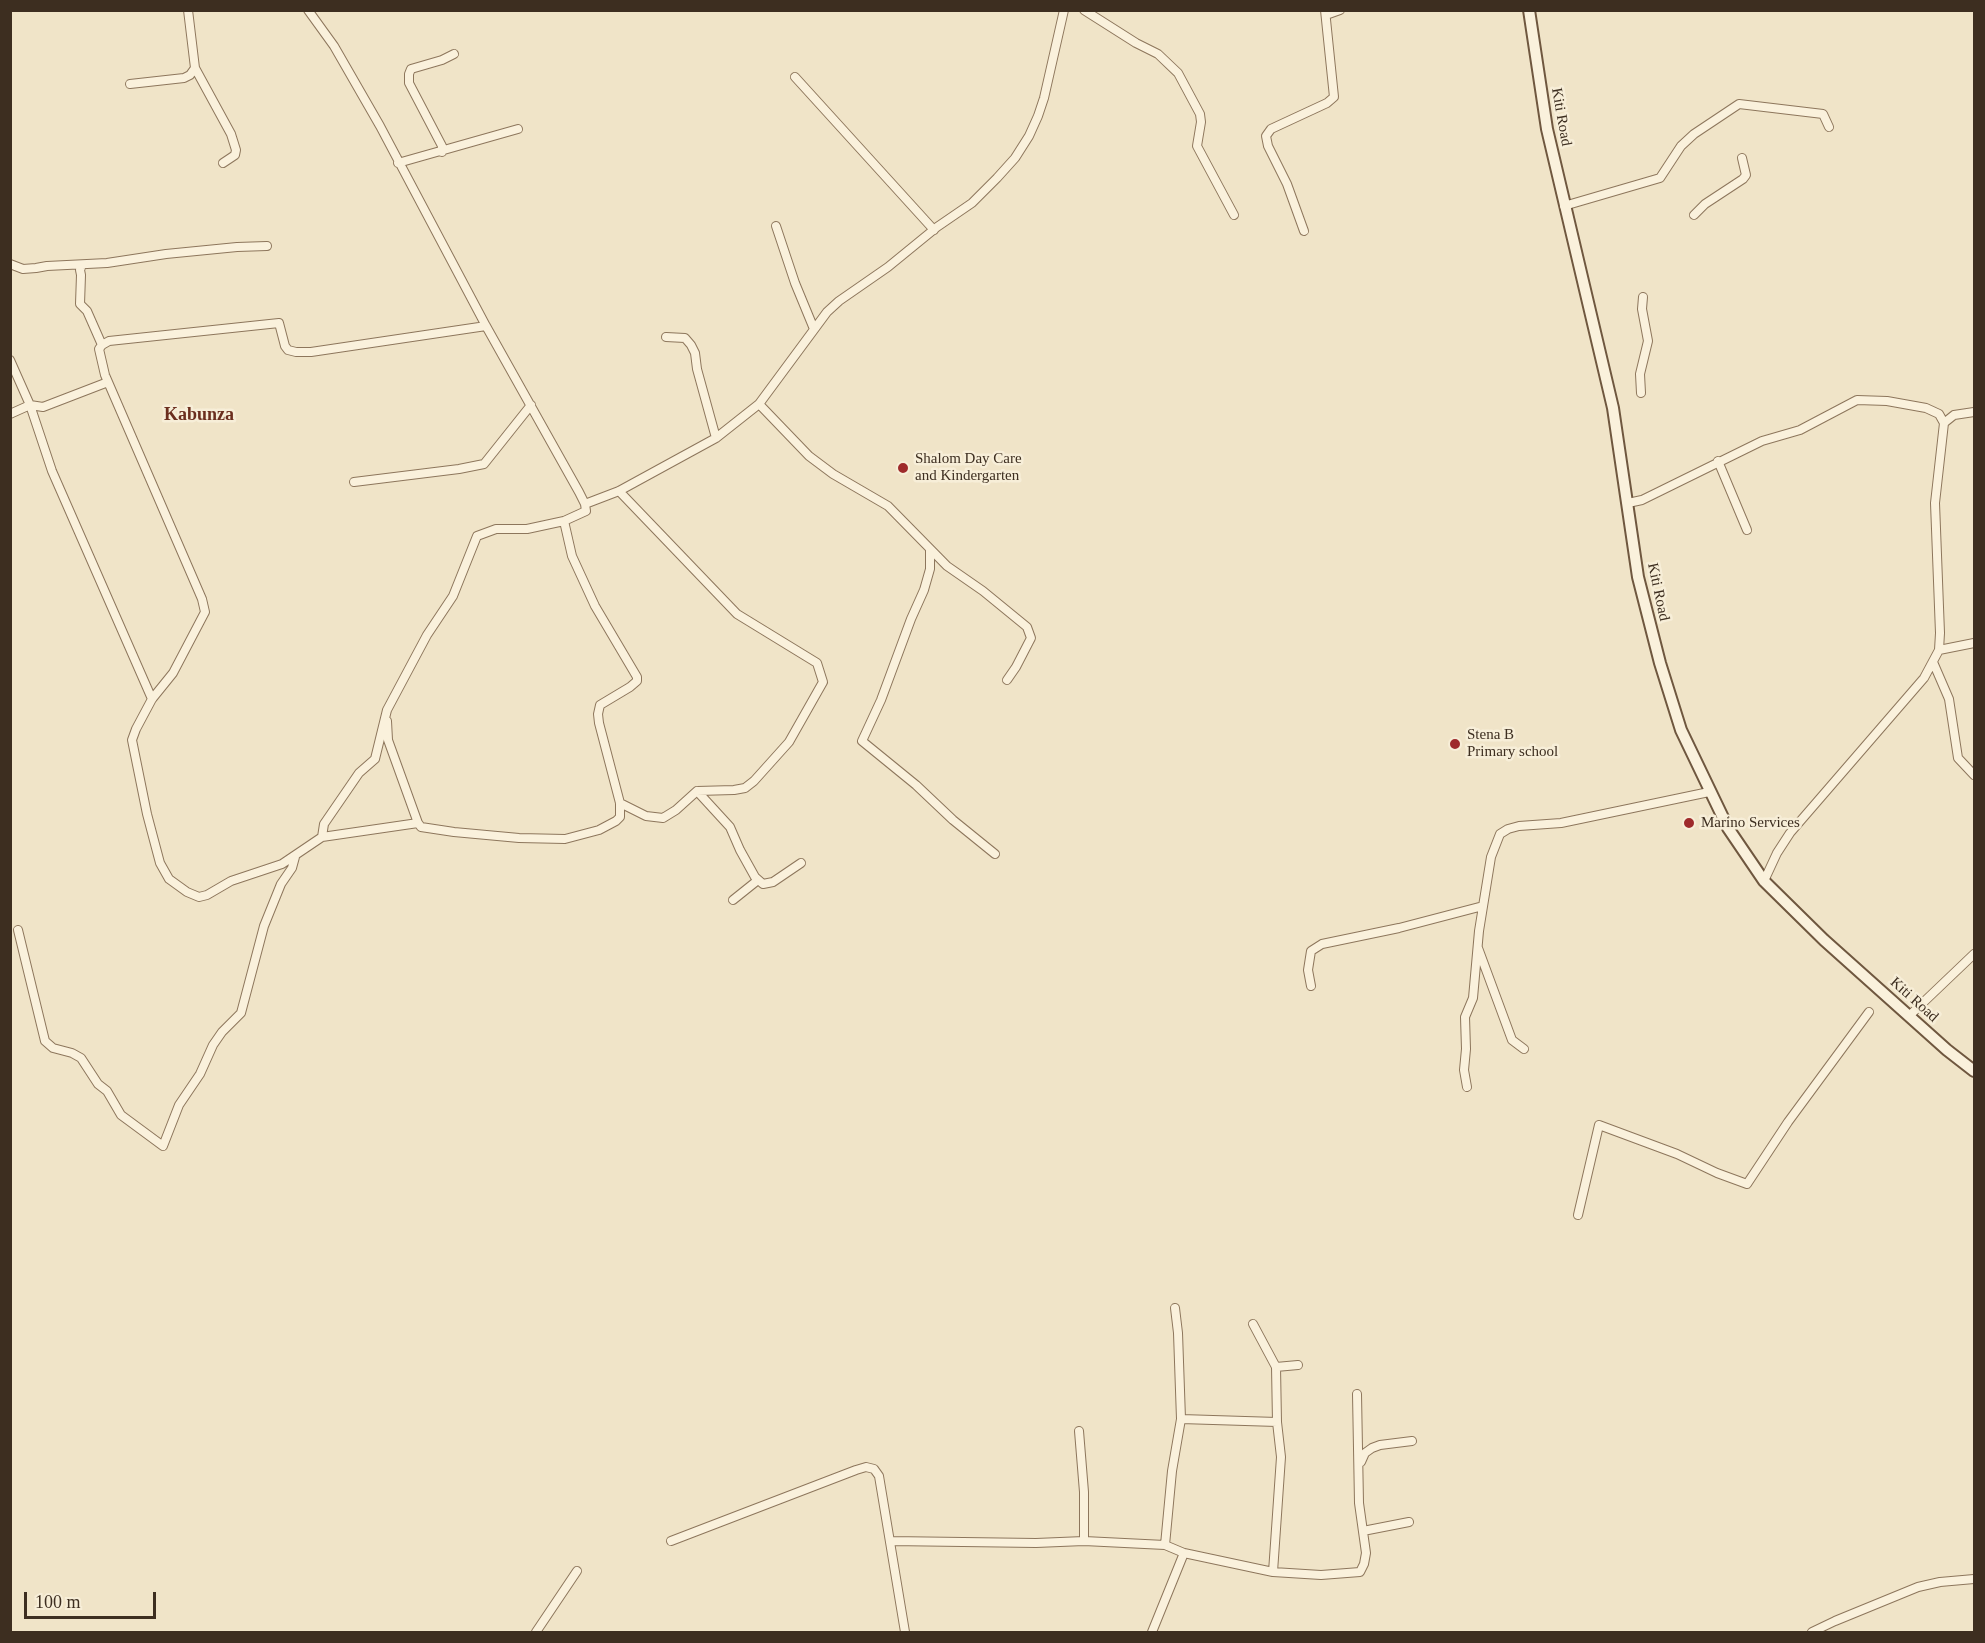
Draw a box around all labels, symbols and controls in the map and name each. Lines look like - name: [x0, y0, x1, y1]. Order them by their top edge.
- street label: Kiti Road: [1547, 87, 1575, 147]
- district label: Kabunza: [164, 404, 234, 426]
- place label: Shalom Day Care and Kindergarten: [915, 450, 1022, 485]
- marker: Shalom Day Care and Kindergarten: [896, 461, 910, 475]
- street label: Kiti Road: [1643, 561, 1673, 623]
- place label: Stena B Primary school: [1467, 726, 1558, 761]
- marker: Stena B Primary school: [1448, 737, 1462, 751]
- place label: Marino Services: [1701, 814, 1800, 832]
- marker: Marino Services: [1682, 816, 1696, 830]
- street label: Kiti Road: [1886, 974, 1942, 1026]
- scale bar: [27, 1580, 159, 1618]
- text: 100 m: [35, 1592, 81, 1612]

